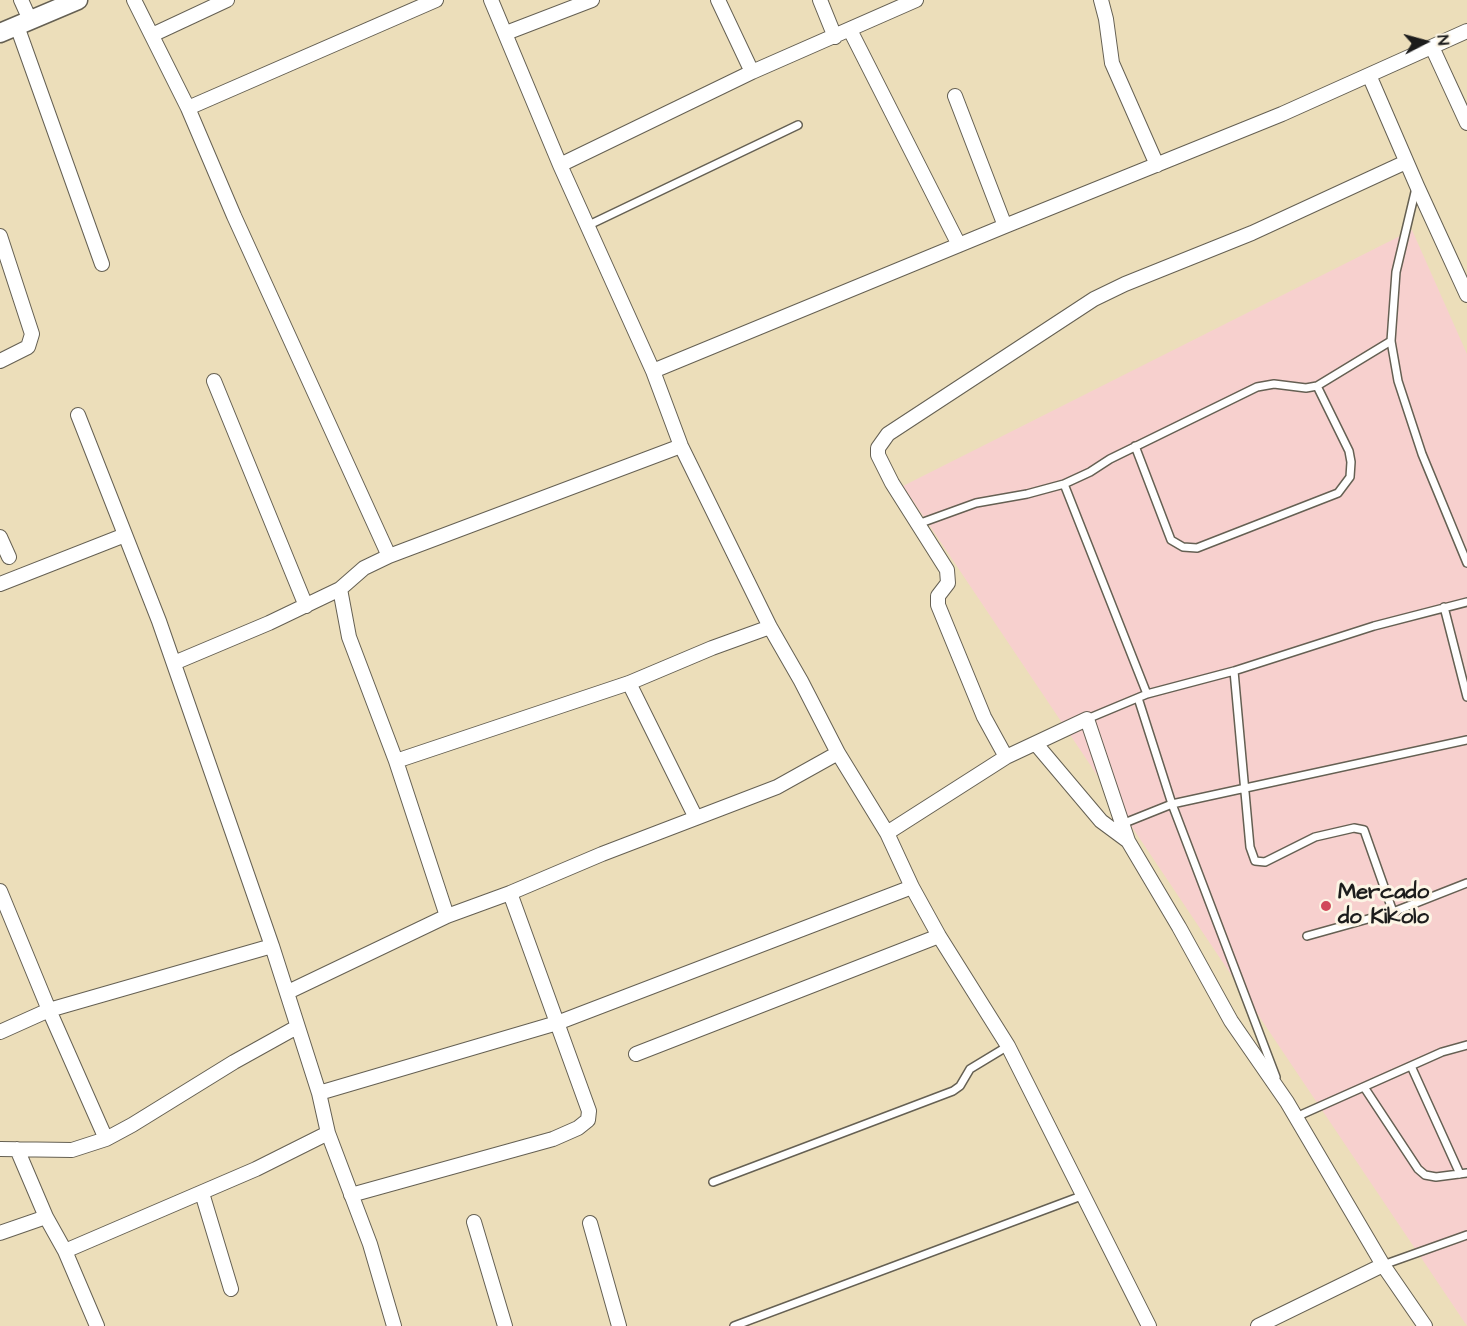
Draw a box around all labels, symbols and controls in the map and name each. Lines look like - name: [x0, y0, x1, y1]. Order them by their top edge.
- north arrow: [1395, 12, 1455, 72]
- text: N: [1431, 34, 1454, 46]
- place label: Mercado do Kikolo: [1338, 880, 1429, 932]
- marker: Mercado do Kikolo: [1319, 899, 1333, 913]

